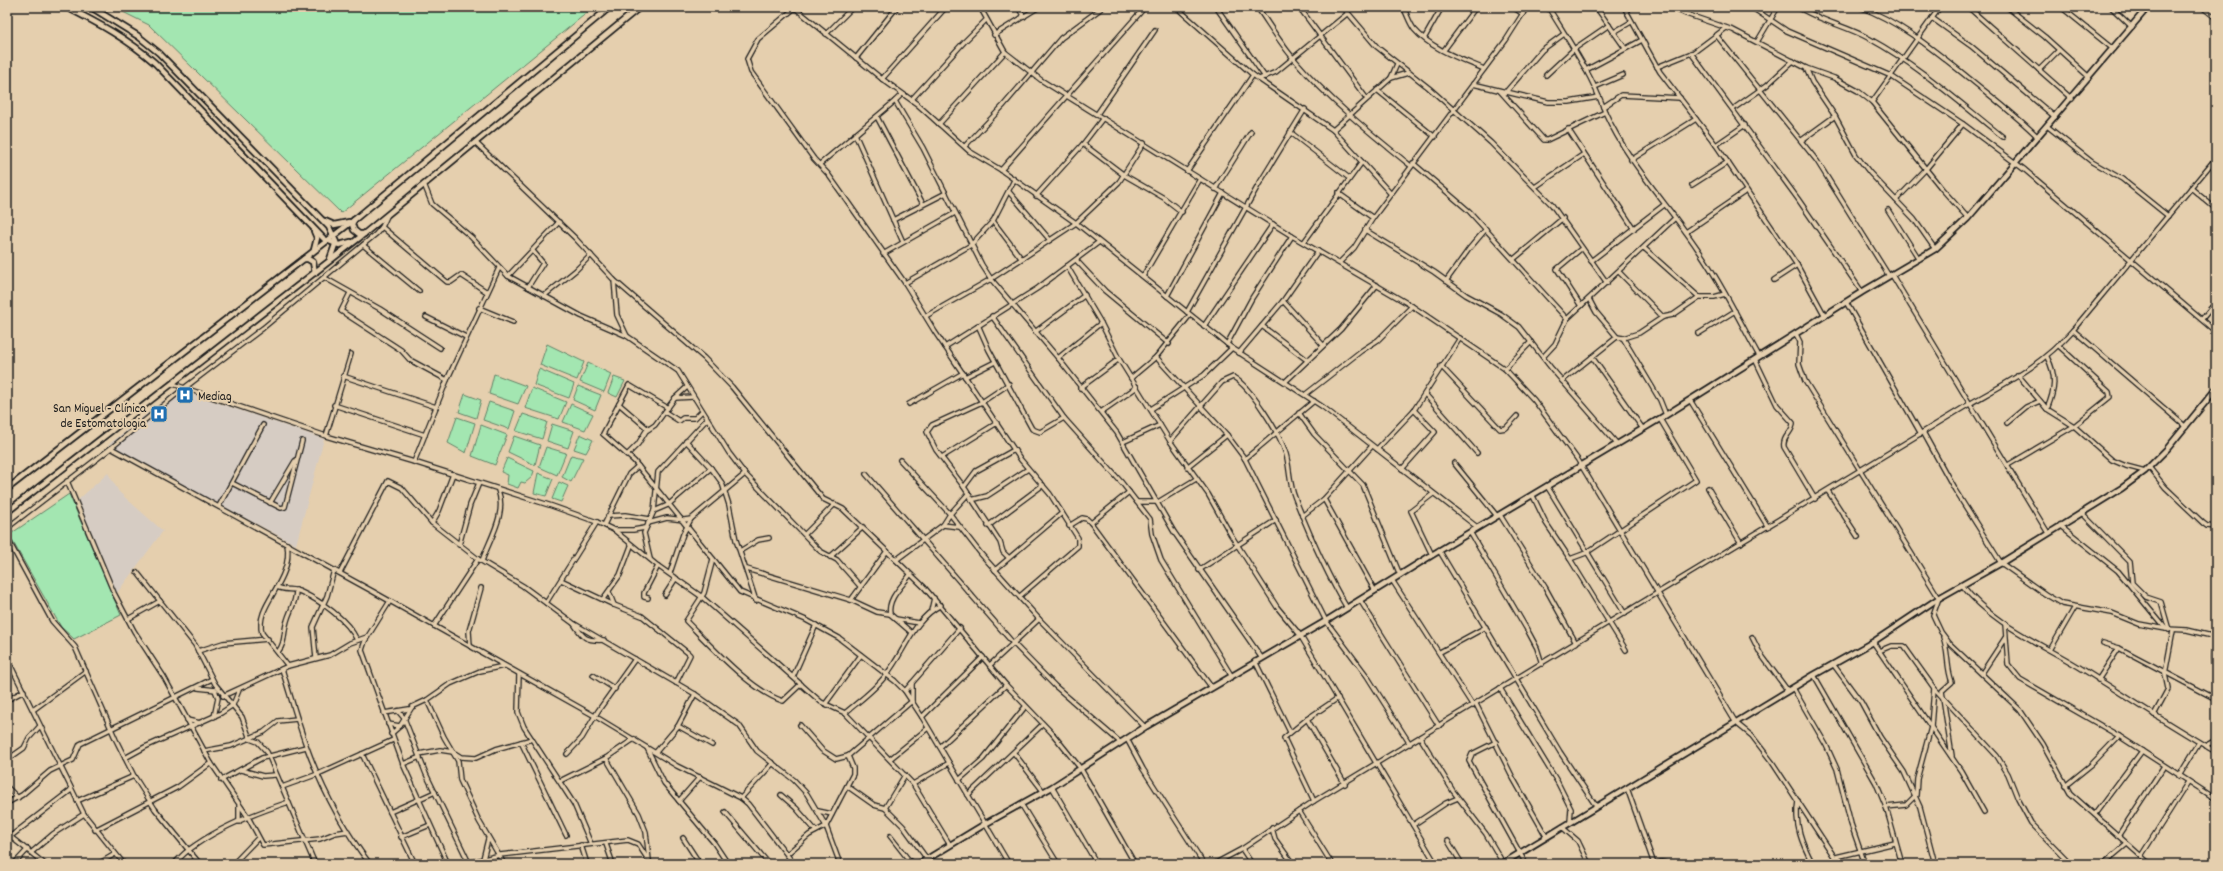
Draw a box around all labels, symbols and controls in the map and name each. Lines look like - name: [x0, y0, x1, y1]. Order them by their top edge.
- hospital icon: Mediag: [175, 385, 195, 405]
- place label: Mediag: [198, 388, 232, 407]
- place label: San Miguel - Clínica de Estomatologia: [53, 400, 147, 434]
- hospital icon: San Miguel - Clínica de Estomatologia: [149, 404, 169, 424]

